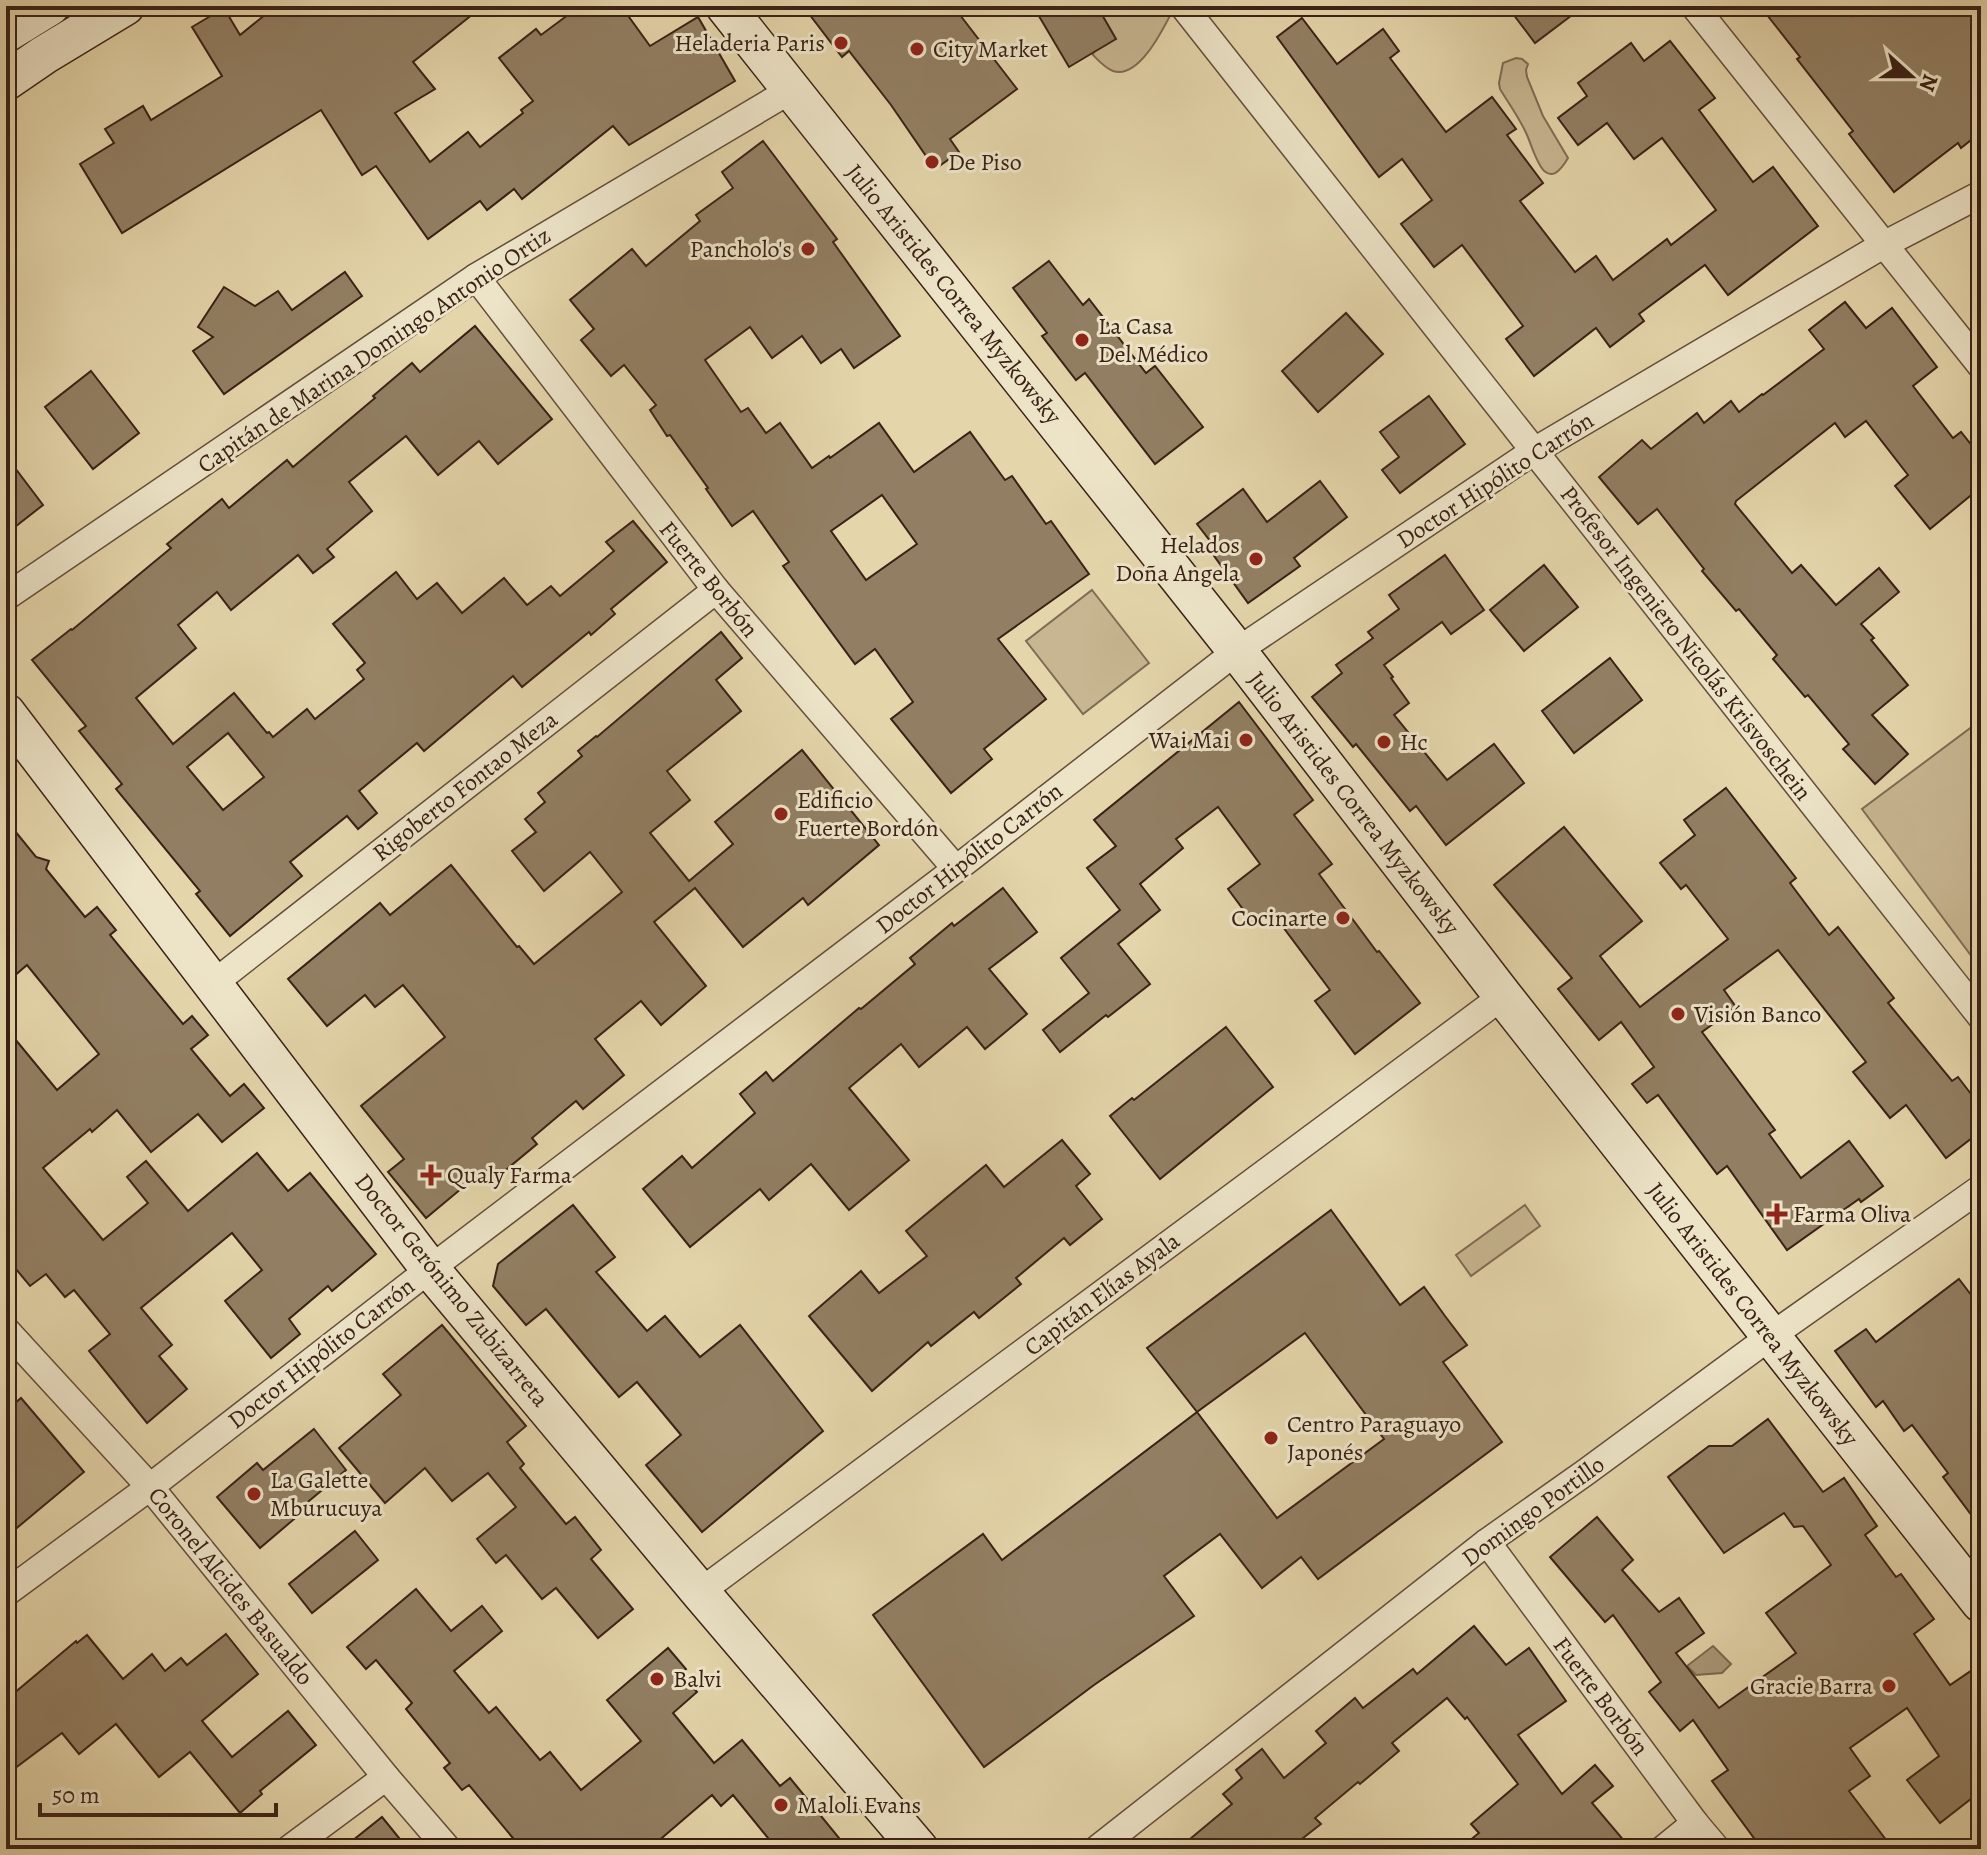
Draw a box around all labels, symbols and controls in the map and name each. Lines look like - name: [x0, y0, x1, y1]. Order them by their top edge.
- place label: Heladeria Paris: [675, 27, 825, 59]
- place label: City Market: [933, 33, 1048, 65]
- marker: Heladeria Paris: [832, 34, 850, 52]
- north arrow: [1871, 36, 1951, 116]
- marker: City Market: [908, 40, 926, 58]
- text: N: [1912, 70, 1946, 96]
- place label: De Piso: [948, 146, 1022, 178]
- marker: De Piso: [923, 153, 941, 171]
- street label: Julio Aristides Correa Myzkowsky: [839, 157, 1069, 431]
- street label: Capitán de Marina Domingo Antonio Ortiz: [191, 219, 557, 481]
- place label: Pancholo's: [690, 233, 792, 265]
- marker: Pancholo's: [799, 240, 817, 258]
- place label: La Casa Del Médico: [1098, 310, 1208, 370]
- marker: La Casa Del Médico: [1073, 331, 1091, 349]
- street label: Doctor Hipólito Carrón: [1390, 404, 1600, 556]
- street label: Profesor Ingeniero Nicolás Krisvoschein: [1553, 479, 1819, 807]
- street label: Fuerte Borbón: [652, 514, 766, 644]
- place label: Helados Doña Angela: [1115, 529, 1241, 589]
- marker: Helados Doña Angela: [1247, 550, 1265, 568]
- street label: Julio Aristides Correa Myzkowsky: [1241, 665, 1467, 942]
- street label: Rigoberto Fontao Meza: [366, 703, 565, 868]
- place label: Wai Mai: [1148, 724, 1230, 756]
- place label: Hc: [1400, 726, 1428, 758]
- marker: Wai Mai: [1237, 731, 1255, 749]
- marker: Hc: [1375, 733, 1393, 751]
- street label: Doctor Hipólito Carrón: [869, 775, 1069, 941]
- place label: Edificio Fuerte Bordón: [797, 784, 939, 844]
- marker: Edificio Fuerte Bordón: [772, 805, 790, 823]
- place label: Cocinarte: [1231, 902, 1327, 934]
- marker: Cocinarte: [1334, 909, 1352, 927]
- place label: Visión Banco: [1693, 998, 1821, 1030]
- marker: Visión Banco: [1669, 1005, 1687, 1023]
- place label: Qualy Farma: [447, 1159, 573, 1191]
- street label: Doctor Gerónimo Zubizarreta: [348, 1166, 557, 1414]
- marker: Qualy Farma: [422, 1166, 440, 1184]
- street label: Julio Aristides Correa Myzkowsky: [1640, 1176, 1866, 1453]
- place label: Farma Oliva: [1793, 1198, 1912, 1230]
- marker: Farma Oliva: [1768, 1205, 1786, 1223]
- street label: Capitán Elías Ayala: [1018, 1224, 1187, 1363]
- street label: Doctor Hipólito Carrón: [221, 1270, 421, 1436]
- place label: Centro Paraguayo Japonés: [1287, 1408, 1461, 1468]
- marker: Centro Paraguayo Japonés: [1262, 1429, 1280, 1447]
- street label: Domingo Portillo: [1455, 1448, 1611, 1574]
- place label: La Galette Mburucuya: [270, 1464, 383, 1524]
- street label: Coronel Alcides Basualdo: [141, 1480, 321, 1692]
- marker: La Galette Mburucuya: [245, 1485, 263, 1503]
- street label: Fuerte Borbón: [1546, 1630, 1656, 1762]
- place label: Balvi: [673, 1663, 722, 1695]
- marker: Balvi: [648, 1670, 666, 1688]
- place label: Gracie Barra: [1750, 1670, 1874, 1702]
- marker: Gracie Barra: [1880, 1677, 1898, 1695]
- scale bar: [40, 1767, 276, 1817]
- text: 50 m: [52, 1779, 100, 1811]
- place label: Maloli Evans: [797, 1789, 921, 1821]
- marker: Maloli Evans: [772, 1796, 790, 1814]

